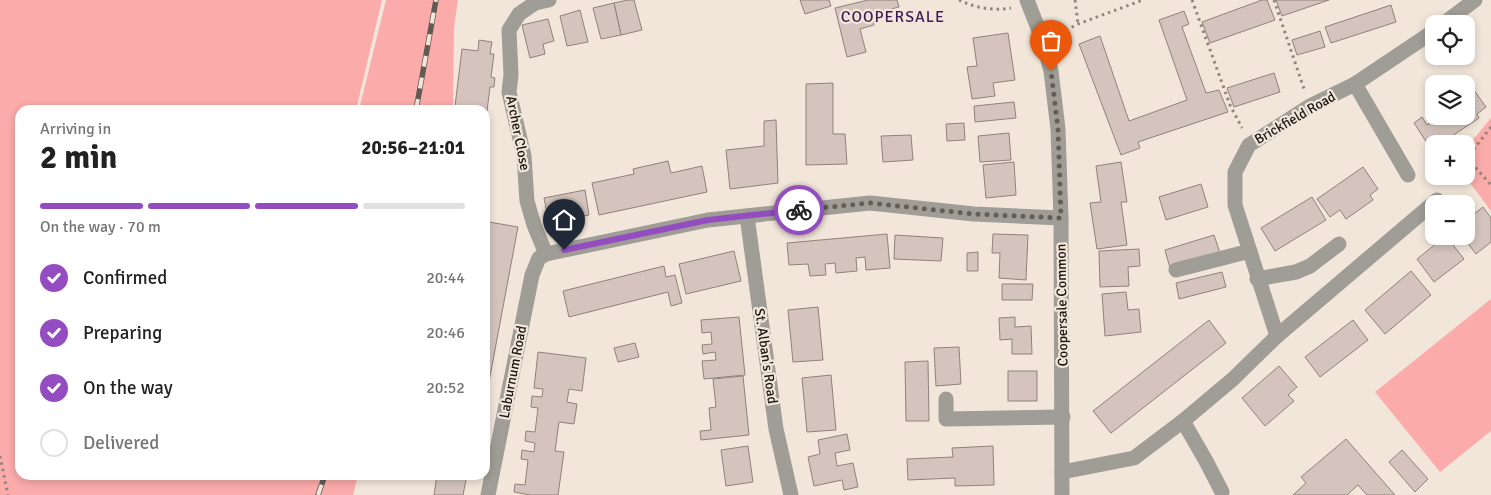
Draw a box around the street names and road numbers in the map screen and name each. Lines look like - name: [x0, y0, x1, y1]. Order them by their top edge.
- street label: Brickfield Road: [1251, 88, 1339, 148]
- street label: Archer Close: [502, 94, 534, 172]
- street label: Coopersale Common: [1052, 244, 1072, 366]
- street label: St. Alban's Road: [751, 307, 781, 405]
- street label: Laburnum Road: [496, 324, 530, 420]

